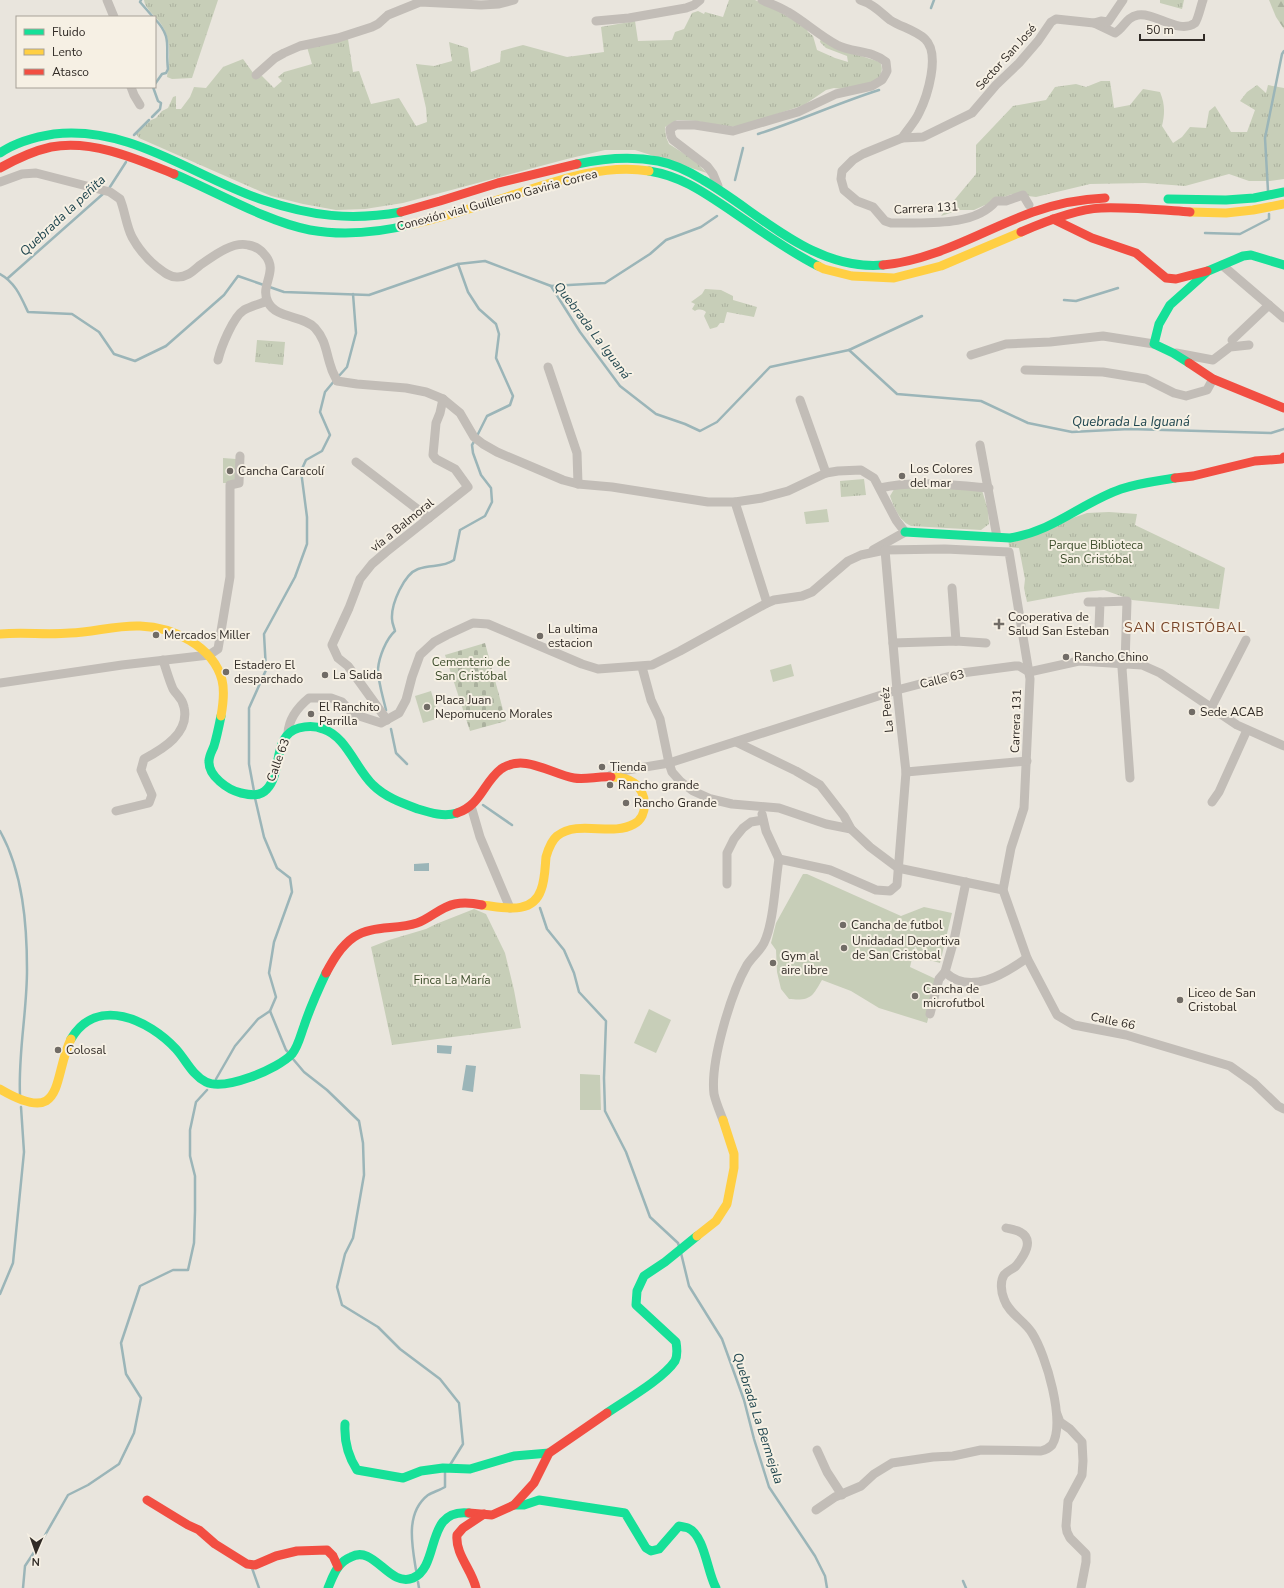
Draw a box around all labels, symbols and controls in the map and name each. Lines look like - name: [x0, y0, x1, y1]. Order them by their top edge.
- legend: [16, 16, 156, 88]
- scale bar: [1140, 16, 1204, 42]
- street label: Sector San José: [972, 20, 1040, 94]
- text: 50 m: [1146, 22, 1174, 38]
- text: Fluido: [52, 24, 86, 40]
- text: Lento: [52, 44, 83, 60]
- text: Atasco: [52, 64, 89, 80]
- street label: Conexión vial Guillermo Gaviria Correa: [395, 165, 599, 235]
- water label: Quebrada la peñita: [16, 171, 110, 260]
- street label: Carrera 131: [893, 198, 959, 218]
- water label: Quebrada La Iguaná: [550, 278, 635, 383]
- water label: Quebrada La Iguaná: [1072, 413, 1190, 431]
- place label: Los Colores del mar: [910, 461, 973, 491]
- place label: Cancha Caracolí: [238, 463, 325, 479]
- marker: Cancha Caracolí: [225, 466, 235, 476]
- marker: Los Colores del mar: [897, 471, 907, 481]
- street label: vía a Balmoral: [367, 494, 437, 555]
- park label: Parque Biblioteca San Cristóbal: [1049, 537, 1143, 567]
- place label: Cooperativa de Salud San Esteban: [1008, 609, 1109, 639]
- marker: Cooperativa de Salud San Esteban: [993, 618, 1005, 630]
- district label: SAN CRISTÓBAL: [1124, 618, 1246, 637]
- place label: La ultima estacion: [548, 621, 598, 651]
- place label: Mercados Miller: [164, 627, 251, 643]
- marker: Mercados Miller: [151, 630, 161, 640]
- marker: La ultima estacion: [535, 631, 545, 641]
- place label: Rancho Chino: [1074, 649, 1149, 665]
- marker: Rancho Chino: [1061, 652, 1071, 662]
- park label: Cementerio de San Cristóbal: [432, 654, 510, 684]
- place label: Estadero El desparchado: [234, 657, 303, 687]
- street label: Calle 63: [918, 666, 966, 692]
- marker: Estadero El desparchado: [221, 667, 231, 677]
- place label: La Salida: [333, 667, 382, 683]
- marker: La Salida: [320, 670, 330, 680]
- street label: La Peréz: [877, 686, 897, 734]
- street label: Carrera 131: [1007, 689, 1025, 753]
- place label: Placa Juan Nepomuceno Morales: [435, 692, 553, 722]
- place label: El Ranchito Parrilla: [319, 699, 380, 729]
- marker: Placa Juan Nepomuceno Morales: [422, 702, 432, 712]
- place label: Sede ACAB: [1200, 704, 1264, 720]
- marker: Sede ACAB: [1187, 707, 1197, 717]
- marker: El Ranchito Parrilla: [306, 709, 316, 719]
- street label: Calle 63: [263, 736, 293, 784]
- place label: Tienda: [610, 759, 647, 775]
- marker: Tienda: [597, 762, 607, 772]
- place label: Rancho grande: [618, 777, 699, 793]
- marker: Rancho grande: [605, 780, 615, 790]
- place label: Rancho Grande: [634, 795, 717, 811]
- marker: Rancho Grande: [621, 798, 631, 808]
- place label: Cancha de futbol: [851, 917, 943, 933]
- marker: Cancha de futbol: [838, 920, 848, 930]
- place label: Unidadad Deportiva de San Cristobal: [852, 933, 960, 963]
- marker: Unidadad Deportiva de San Cristobal: [839, 943, 849, 953]
- place label: Gym al aire libre: [781, 948, 828, 978]
- marker: Gym al aire libre: [768, 958, 778, 968]
- park label: Finca La María: [413, 972, 491, 988]
- place label: Cancha de microfutbol: [923, 981, 985, 1011]
- place label: Liceo de San Cristobal: [1188, 985, 1256, 1015]
- marker: Cancha de microfutbol: [910, 991, 920, 1001]
- marker: Liceo de San Cristobal: [1175, 995, 1185, 1005]
- street label: Calle 66: [1089, 1008, 1137, 1034]
- place label: Colosal: [66, 1042, 107, 1058]
- marker: Colosal: [53, 1045, 63, 1055]
- water label: Quebrada La Bermejala: [728, 1350, 788, 1487]
- north arrow: [16, 1532, 56, 1572]
- text: N: [31, 1554, 40, 1569]

